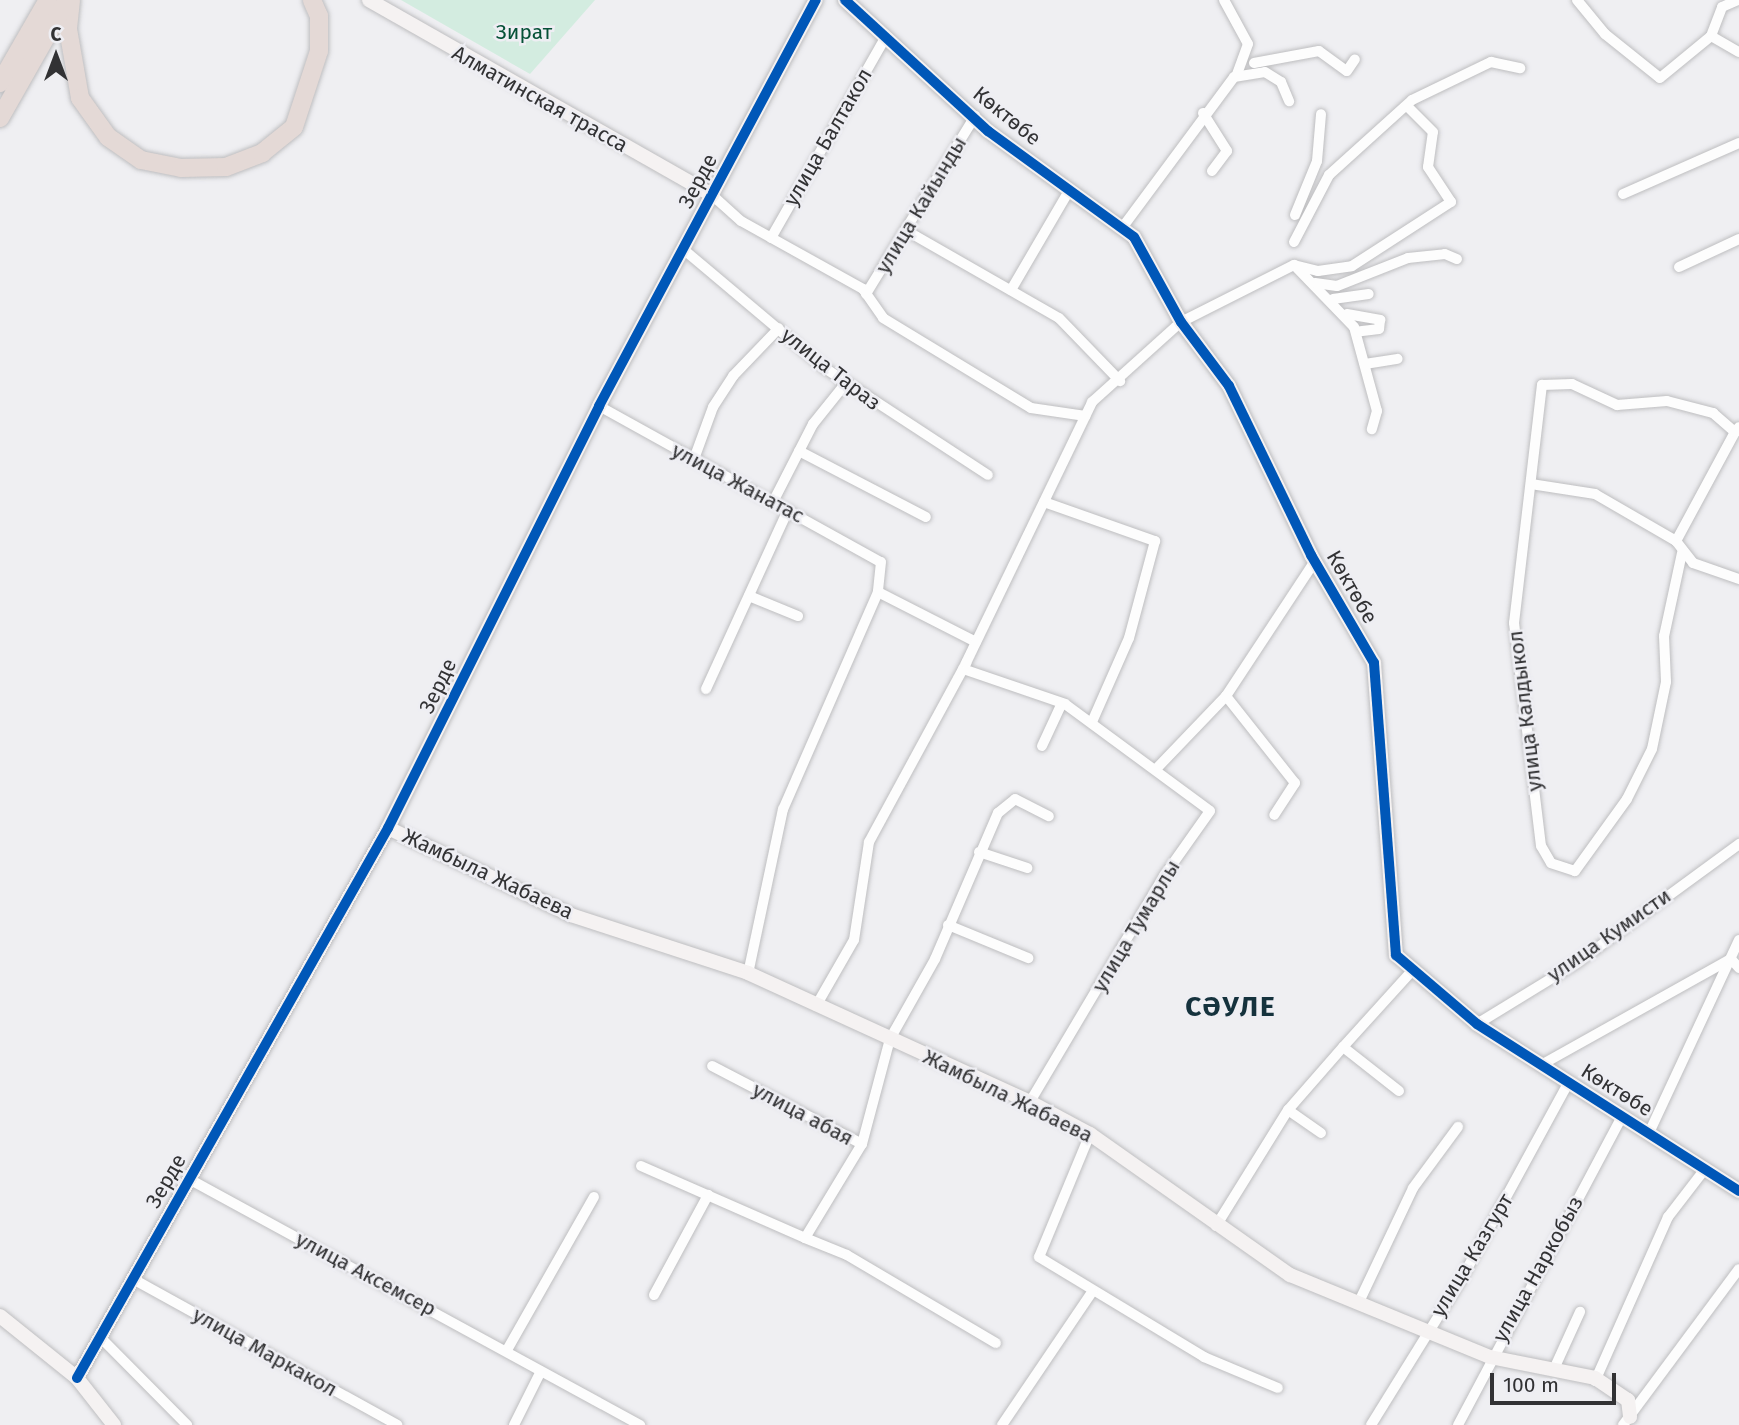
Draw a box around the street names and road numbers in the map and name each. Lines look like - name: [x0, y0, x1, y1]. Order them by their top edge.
- street label: Алматинская трасса: [448, 40, 632, 158]
- street label: улица Балтакол: [778, 64, 878, 210]
- street label: Көктөбе: [968, 81, 1046, 151]
- street label: улица Кайынды: [870, 132, 972, 278]
- street label: Зерде: [673, 150, 723, 212]
- street label: улица Тараз: [776, 322, 886, 416]
- street label: улица Жанатас: [668, 438, 808, 528]
- street label: Көктөбе: [1321, 546, 1383, 628]
- street label: улица Калдыкол: [1503, 629, 1547, 793]
- street label: Зерде: [414, 655, 462, 717]
- street label: Жамбыла Жабаева: [399, 823, 577, 925]
- street label: улица Тумарлы: [1087, 855, 1185, 997]
- street label: улица Кумисти: [1542, 883, 1676, 987]
- street label: Жамбыла Жабаева: [919, 1044, 1097, 1148]
- street label: Көктөбе: [1576, 1058, 1658, 1122]
- street label: улица абая: [748, 1077, 858, 1151]
- street label: Зерде: [141, 1150, 191, 1212]
- street label: улица Казгурт: [1425, 1189, 1519, 1321]
- street label: улица Наркобыз: [1487, 1191, 1589, 1347]
- street label: улица Аксемсер: [291, 1226, 441, 1322]
- street label: улица Маркакол: [188, 1302, 342, 1402]

